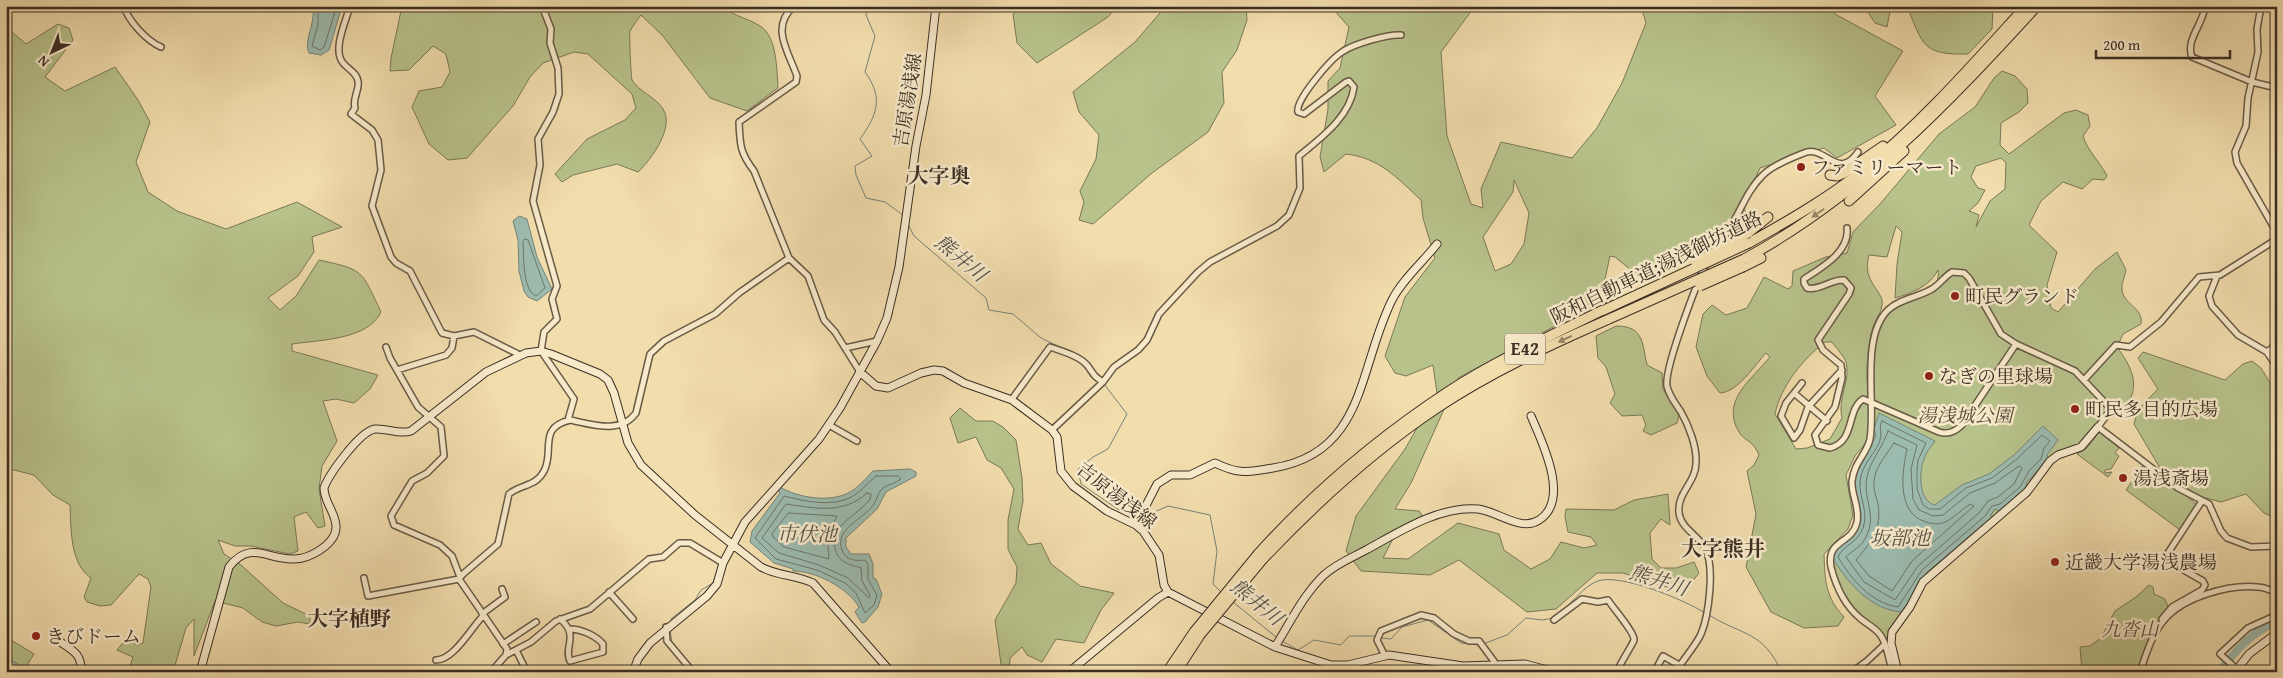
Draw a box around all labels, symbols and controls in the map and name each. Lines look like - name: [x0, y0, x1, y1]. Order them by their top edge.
- north arrow: [28, 28, 78, 78]
- scale bar: [2096, 28, 2229, 60]
- text: 200 m: [2103, 34, 2141, 55]
- text: N: [32, 51, 53, 72]
- street label: 吉原湯浅線: [886, 51, 928, 149]
- place label: ファミリーマート: [1811, 153, 1963, 181]
- district label: 大字奥: [908, 160, 971, 191]
- marker: ファミリーマート: [1795, 161, 1807, 173]
- street label: 阪和自動車道;湯浅御坊道路: [1545, 203, 1767, 331]
- one-way arrow: [1811, 208, 1825, 218]
- water label: 熊井川: [929, 227, 995, 289]
- place label: 町民グランド: [1965, 282, 2079, 310]
- marker: 町民グランド: [1949, 290, 1961, 302]
- road number: E42: [1505, 334, 1545, 364]
- one-way arrow: [1558, 336, 1572, 344]
- place label: なぎの里球場: [1939, 362, 2053, 390]
- marker: なぎの里球場: [1923, 370, 1935, 382]
- place label: 町民多目的広場: [2085, 395, 2218, 423]
- park label: 湯浅城公園: [1917, 401, 2015, 429]
- marker: 町民多目的広場: [2069, 403, 2081, 415]
- street label: 吉原湯浅線: [1071, 455, 1163, 535]
- place label: 湯浅斎場: [2133, 464, 2209, 492]
- marker: 湯浅斎場: [2117, 472, 2129, 484]
- water label: 市伏池: [777, 519, 839, 548]
- water label: 坂部池: [1870, 523, 1932, 552]
- district label: 大字熊井: [1681, 533, 1765, 564]
- place label: 近畿大学湯浅農場: [2065, 548, 2217, 576]
- water label: 熊井川: [1626, 556, 1694, 603]
- marker: 近畿大学湯浅農場: [2049, 556, 2061, 568]
- water label: 熊井川: [1225, 571, 1291, 633]
- district label: 大字植野: [307, 603, 391, 634]
- park label: 九沓山: [2101, 615, 2160, 643]
- place label: きびドーム: [46, 622, 141, 650]
- marker: きびドーム: [30, 630, 42, 642]

